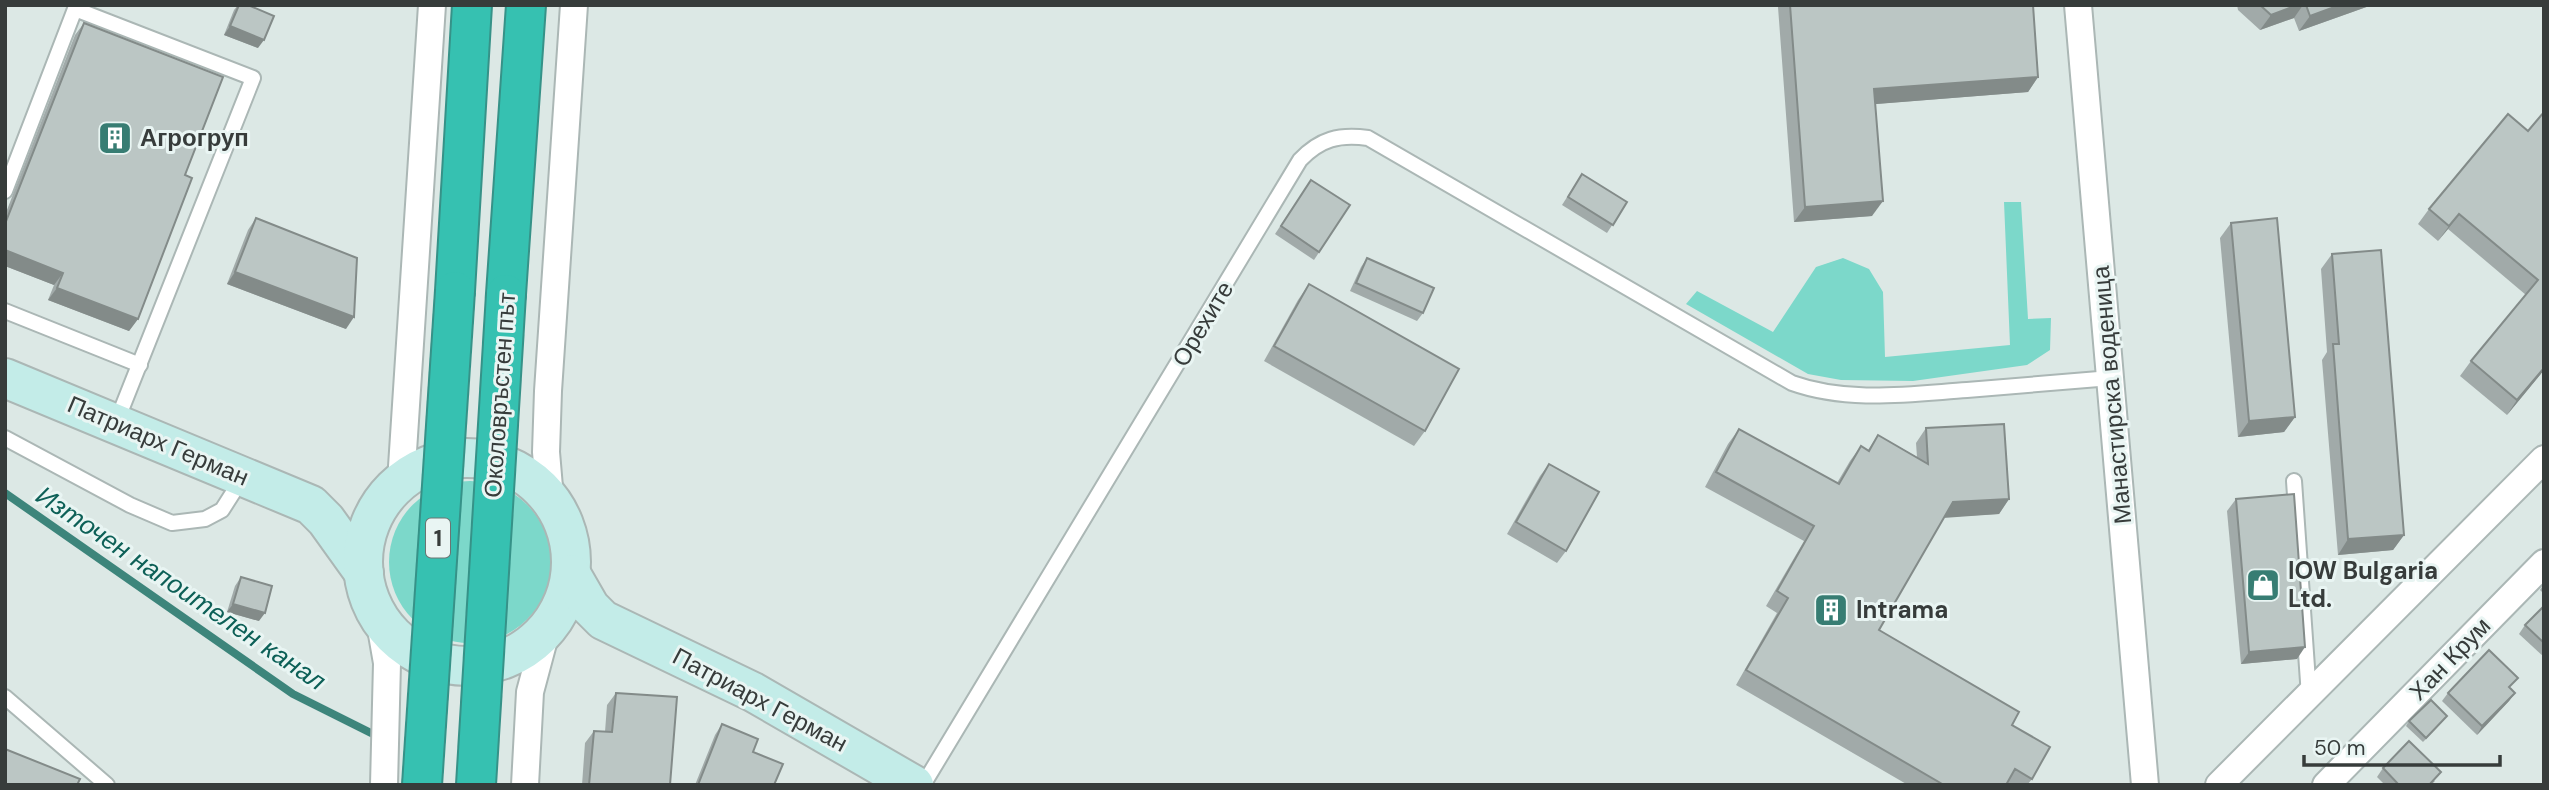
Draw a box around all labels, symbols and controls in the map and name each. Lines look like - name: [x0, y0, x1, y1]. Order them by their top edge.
- building icon: Агрогруп: [96, 119, 134, 157]
- place label: Агрогруп: [140, 122, 249, 153]
- street label: Манастирска воденица: [2085, 264, 2138, 525]
- street label: Орехите: [1165, 275, 1240, 372]
- street label: Околовръстен път: [477, 291, 522, 499]
- street label: Патриарх Герман: [63, 388, 253, 493]
- water label: Източен напоителен канал: [30, 478, 333, 698]
- road number: 1: [426, 518, 450, 558]
- place label: IOW Bulgaria Ltd.: [2288, 555, 2438, 614]
- shop icon: IOW Bulgaria Ltd.: [2244, 566, 2282, 604]
- building icon: Intrama: [1812, 591, 1850, 629]
- place label: Intrama: [1856, 594, 1948, 625]
- street label: Хан Крум: [2402, 610, 2497, 707]
- street label: Патриарх Герман: [667, 640, 853, 759]
- scale bar: [2304, 724, 2500, 768]
- text: 50 m: [2314, 734, 2365, 762]

